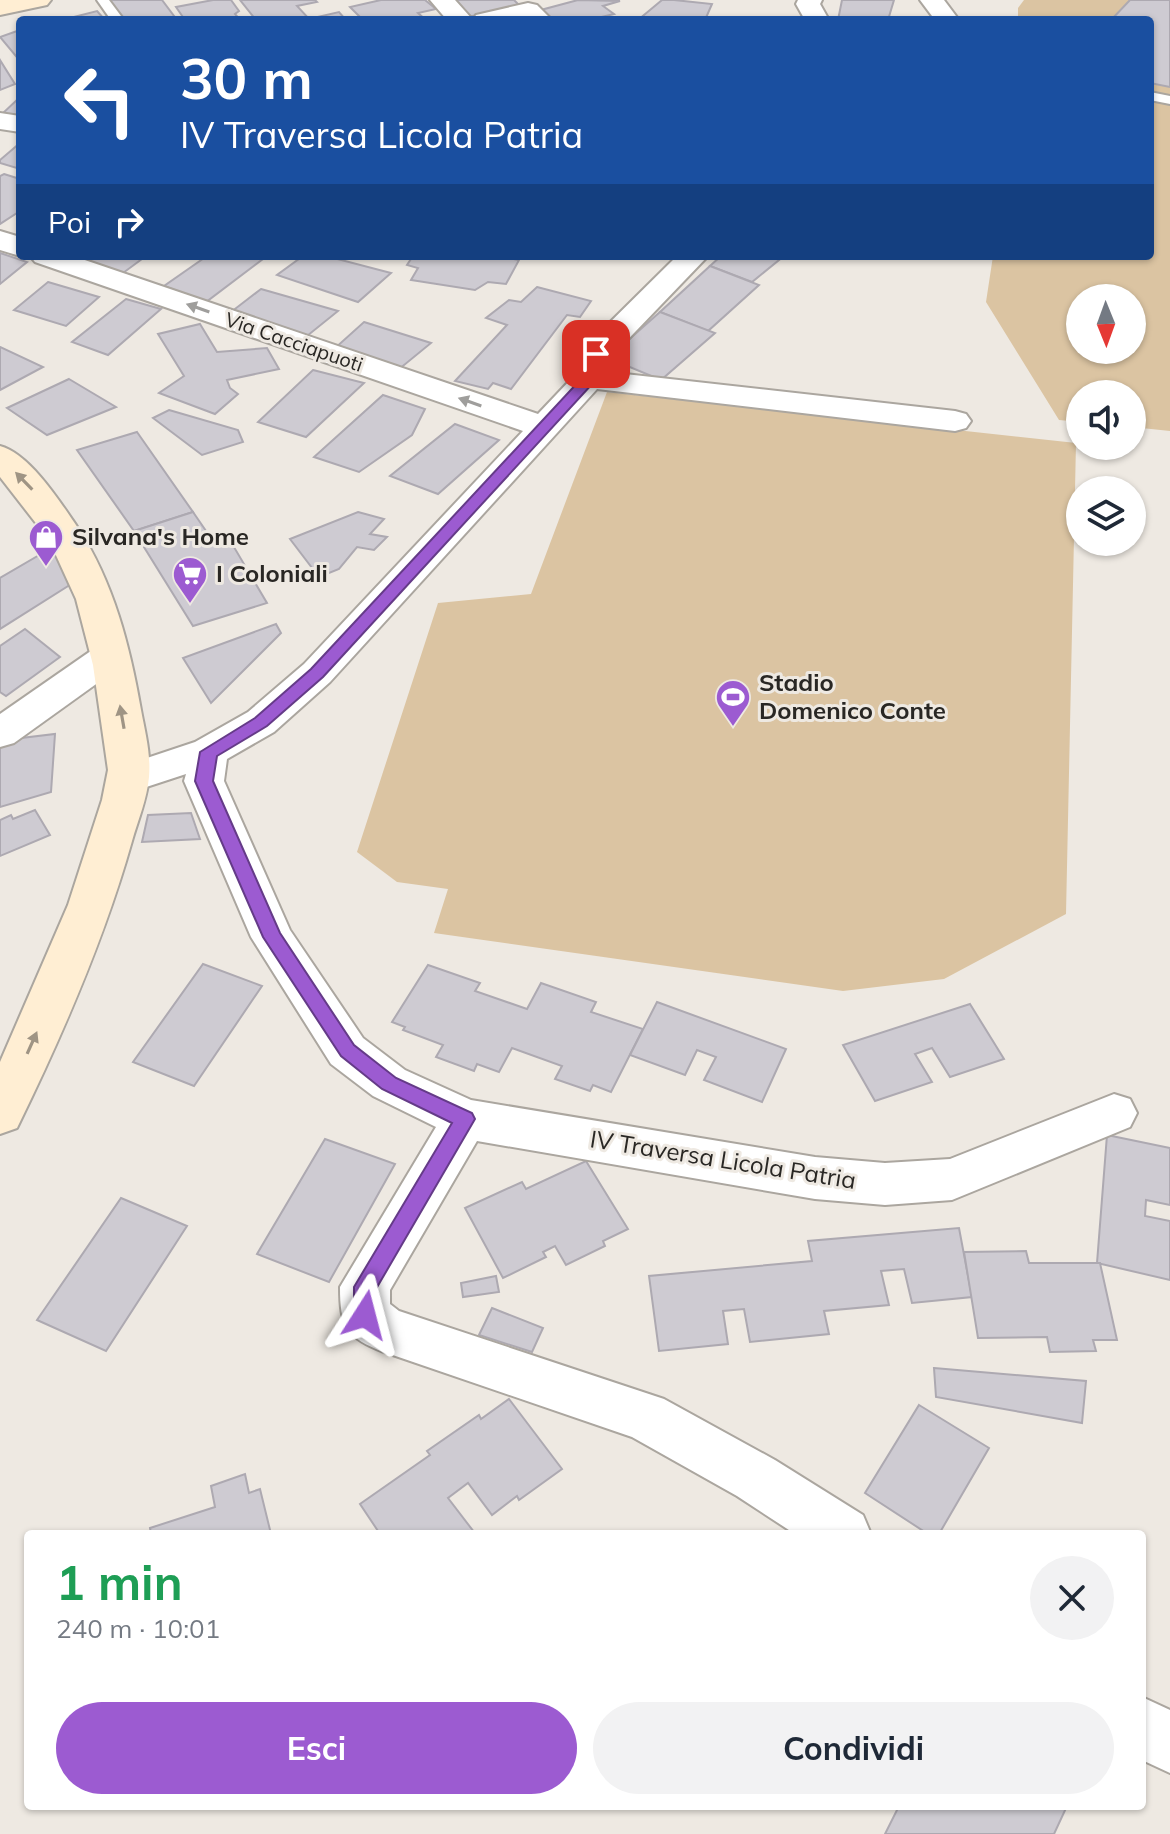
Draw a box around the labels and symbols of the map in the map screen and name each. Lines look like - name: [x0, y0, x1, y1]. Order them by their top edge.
- north arrow: [1066, 284, 1146, 364]
- one-way arrow: [185, 302, 209, 314]
- street label: Via Cacciapuoti: [222, 306, 366, 377]
- pin: [562, 320, 630, 388]
- one-way arrow: [458, 395, 482, 407]
- one-way arrow: [16, 472, 34, 491]
- shop icon: Silvana's Home: [27, 518, 65, 568]
- place label: Silvana's Home: [72, 521, 249, 551]
- supermarket icon: I Coloniali: [171, 555, 209, 605]
- place label: I Coloniali: [216, 558, 328, 588]
- place label: Stadio Domenico Conte: [759, 667, 946, 725]
- sports icon: Stadio Domenico Conte: [714, 678, 752, 728]
- one-way arrow: [116, 704, 128, 729]
- one-way arrow: [25, 1031, 39, 1055]
- street label: IV Traversa Licola Patria: [588, 1123, 858, 1195]
- position arrow: [323, 1273, 407, 1357]

